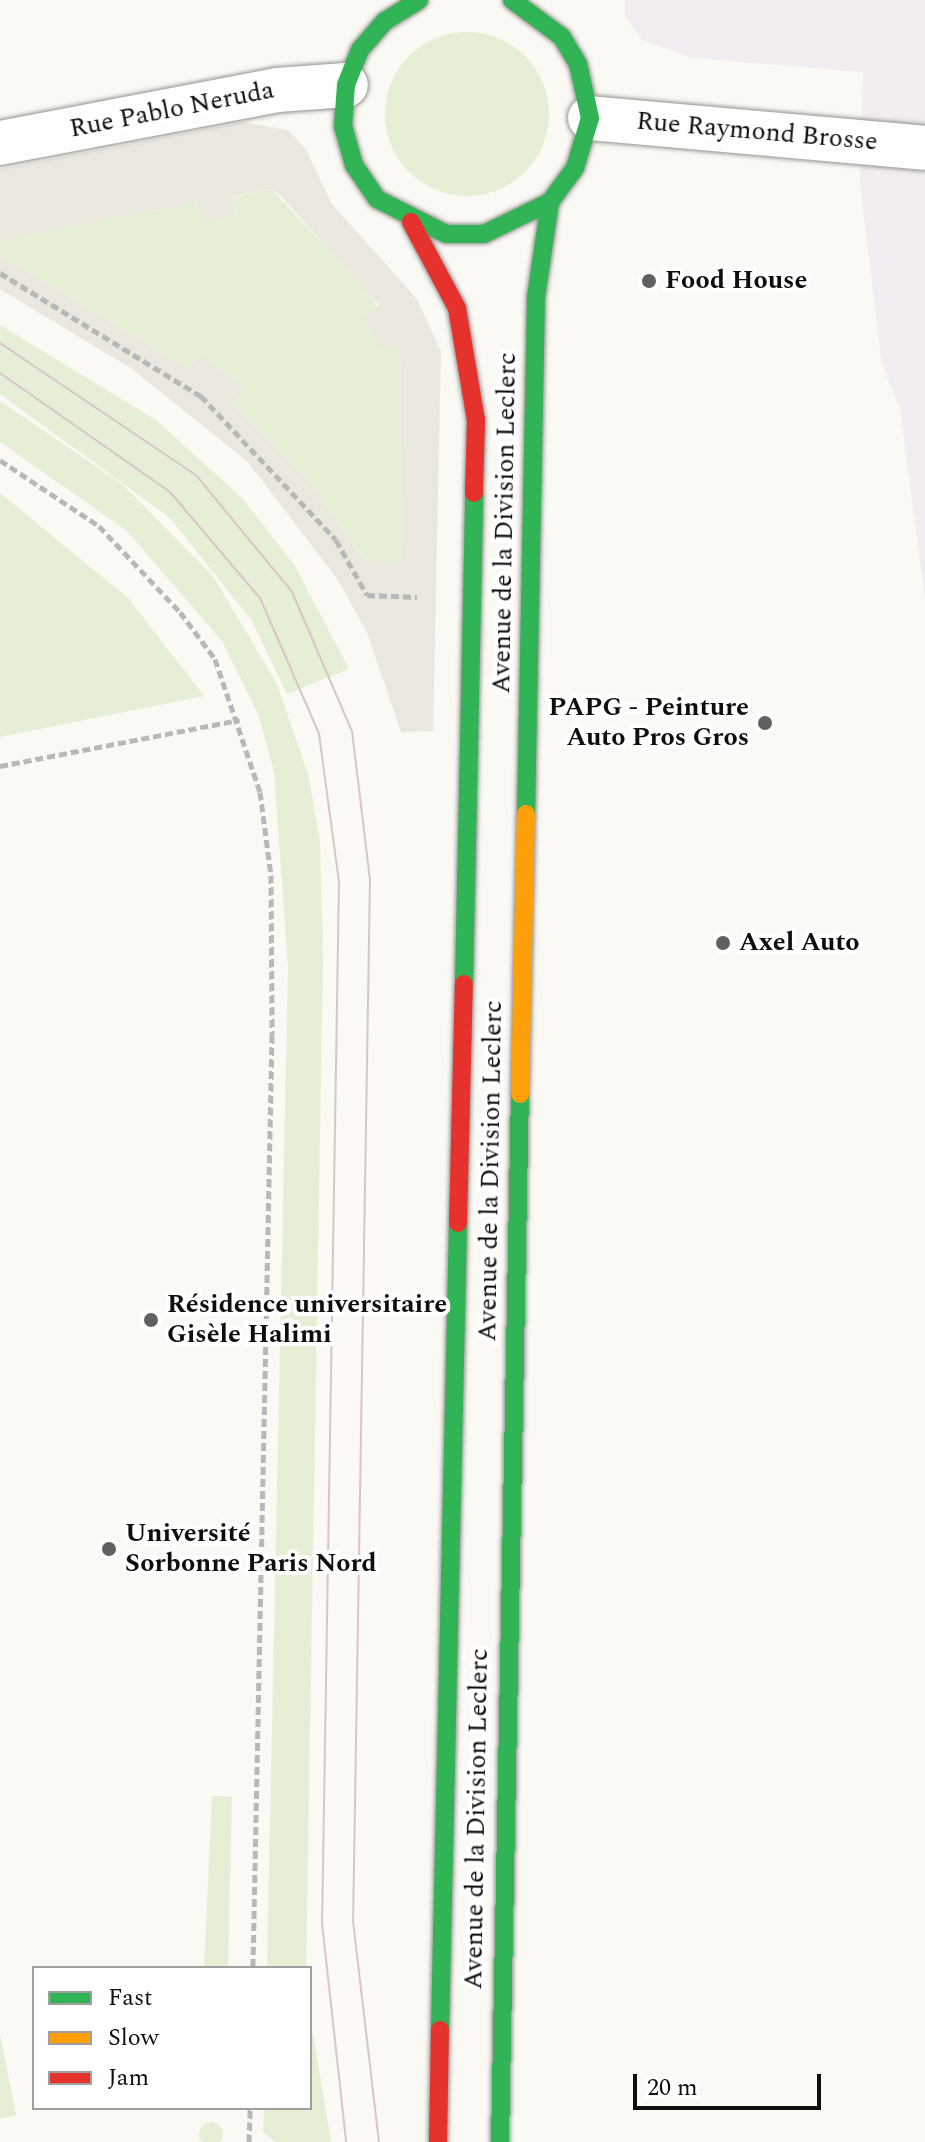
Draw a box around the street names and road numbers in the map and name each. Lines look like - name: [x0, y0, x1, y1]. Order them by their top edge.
- street label: Rue Pablo Neruda: [67, 75, 277, 145]
- street label: Rue Raymond Brosse: [635, 106, 879, 158]
- street label: Avenue de la Division Leclerc: [486, 352, 524, 694]
- street label: Avenue de la Division Leclerc: [472, 1000, 510, 1342]
- street label: Avenue de la Division Leclerc: [458, 1648, 496, 1990]

